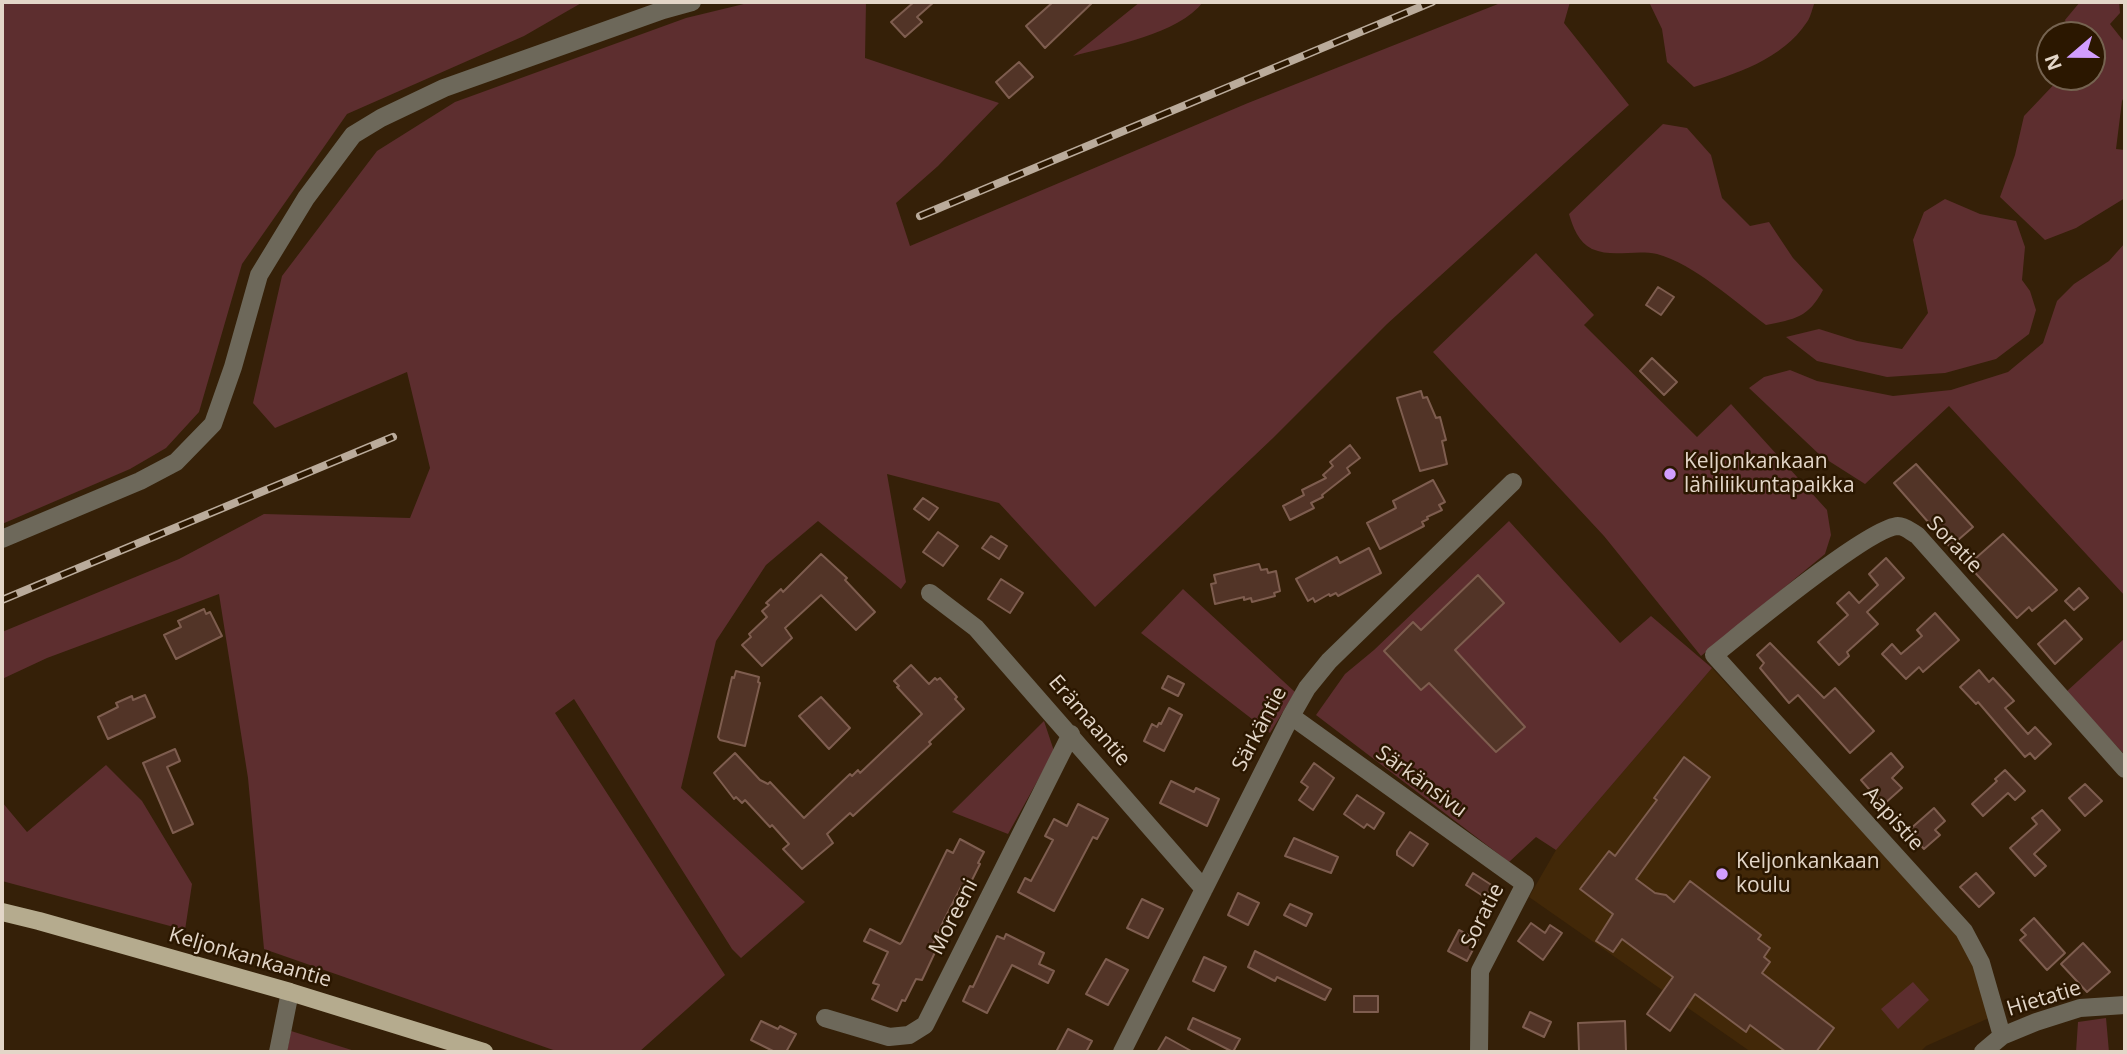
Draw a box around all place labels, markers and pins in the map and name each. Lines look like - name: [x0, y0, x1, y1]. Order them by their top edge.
- place label: Keljonkankaan lähiliikuntapaikka: [1684, 449, 1855, 499]
- marker: Keljonkankaan lähiliikuntapaikka: [1662, 466, 1678, 482]
- place label: Keljonkankaan koulu: [1736, 849, 1880, 899]
- marker: Keljonkankaan koulu: [1714, 866, 1730, 882]

